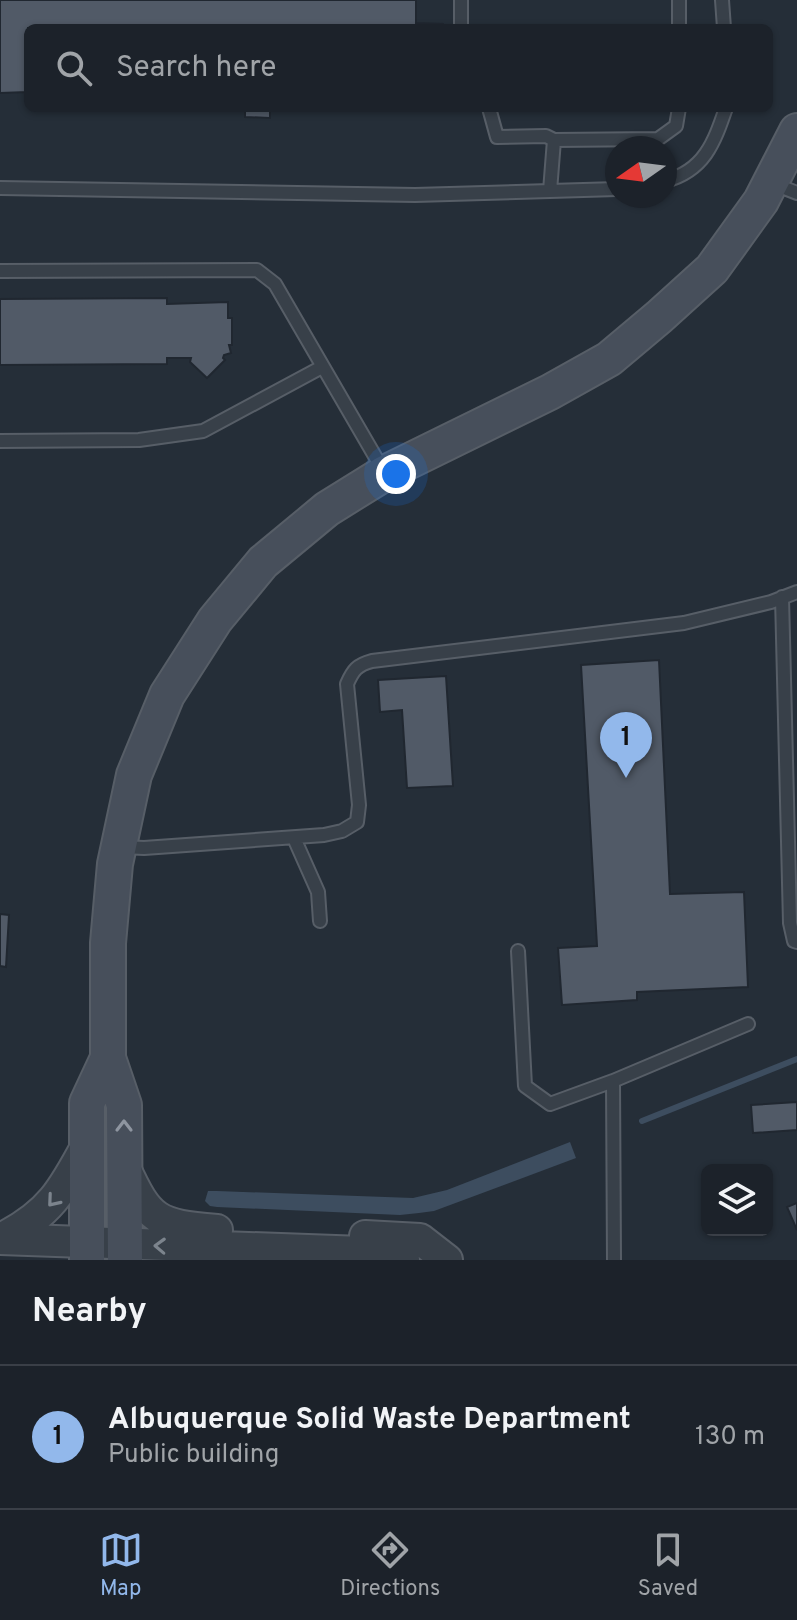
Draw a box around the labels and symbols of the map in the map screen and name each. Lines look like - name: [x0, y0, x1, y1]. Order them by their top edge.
- north arrow: [605, 136, 677, 208]
- your location: [376, 454, 416, 494]
- pin: 1: [600, 712, 652, 778]
- one-way arrow: [115, 1119, 133, 1132]
- one-way arrow: [48, 1191, 63, 1206]
- one-way arrow: [153, 1237, 166, 1254]

